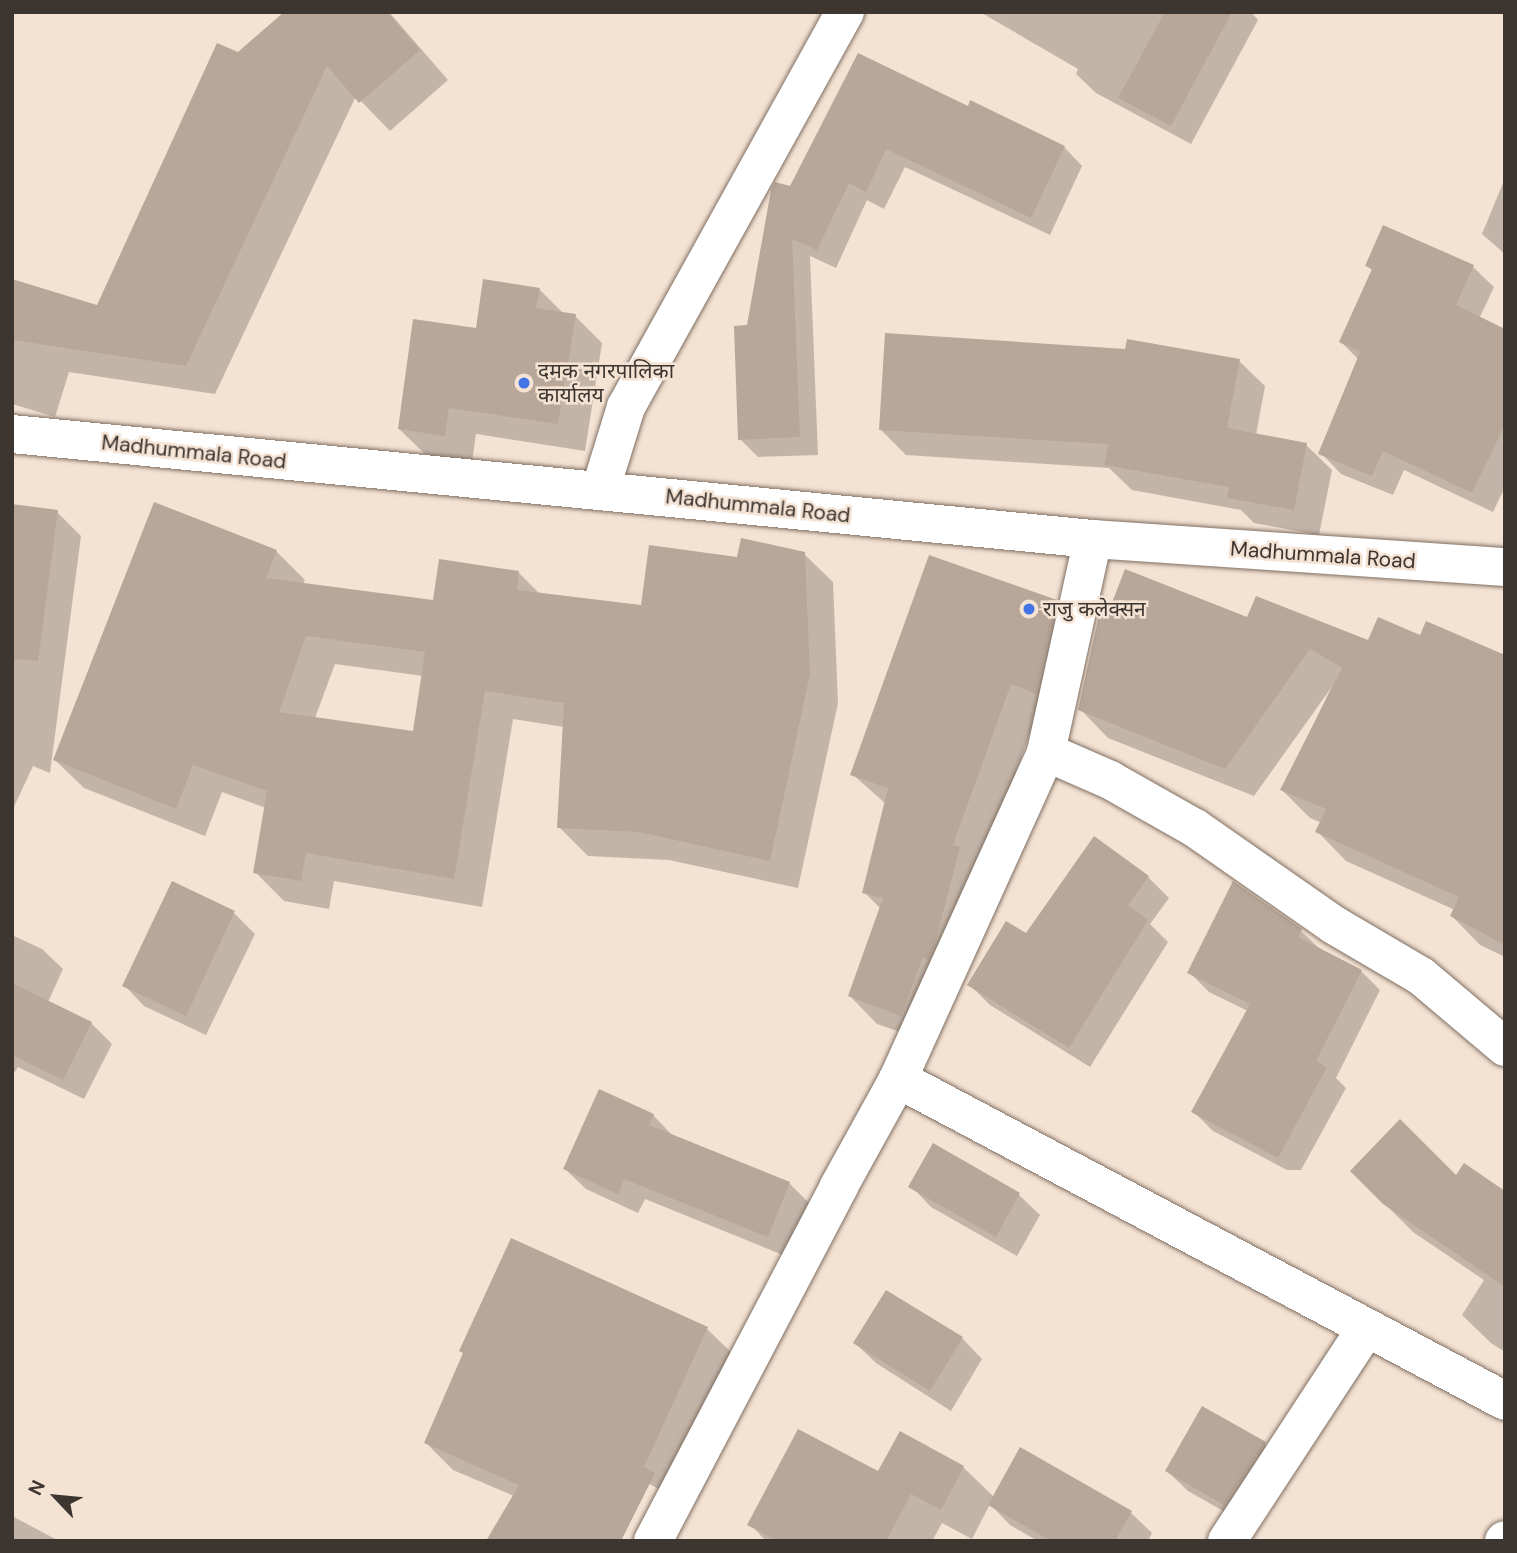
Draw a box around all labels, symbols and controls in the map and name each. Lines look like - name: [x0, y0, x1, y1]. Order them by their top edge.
- place label: दमक नगरपालिका कार्यालय: [538, 358, 674, 408]
- marker: दमक नगरपालिका कार्यालय: [516, 375, 532, 391]
- street label: Madhummala Road: [100, 430, 288, 474]
- street label: Madhummala Road: [664, 484, 852, 528]
- street label: Madhummala Road: [1229, 536, 1417, 574]
- place label: राजु कलेक्सन: [1043, 596, 1146, 622]
- marker: राजु कलेक्सन: [1021, 601, 1037, 617]
- north arrow: [21, 1462, 91, 1532]
- text: N: [22, 1476, 51, 1499]

